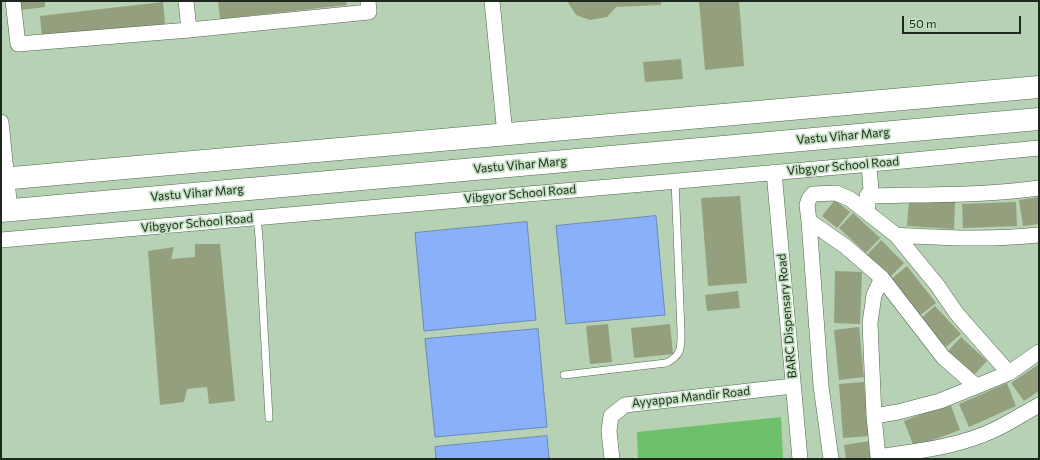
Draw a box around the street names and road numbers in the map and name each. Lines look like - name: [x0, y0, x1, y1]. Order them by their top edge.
- street label: Vastu Vihar Marg: [796, 125, 890, 147]
- street label: Vastu Vihar Marg: [473, 154, 567, 176]
- street label: Vibgyor School Road: [786, 154, 900, 178]
- street label: Vastu Vihar Marg: [150, 182, 244, 204]
- street label: Vibgyor School Road: [463, 182, 577, 206]
- street label: Vibgyor School Road: [140, 211, 254, 235]
- street label: BARC Dispensary Road: [774, 253, 800, 379]
- street label: Ayyappa Mandir Road: [631, 384, 751, 410]

